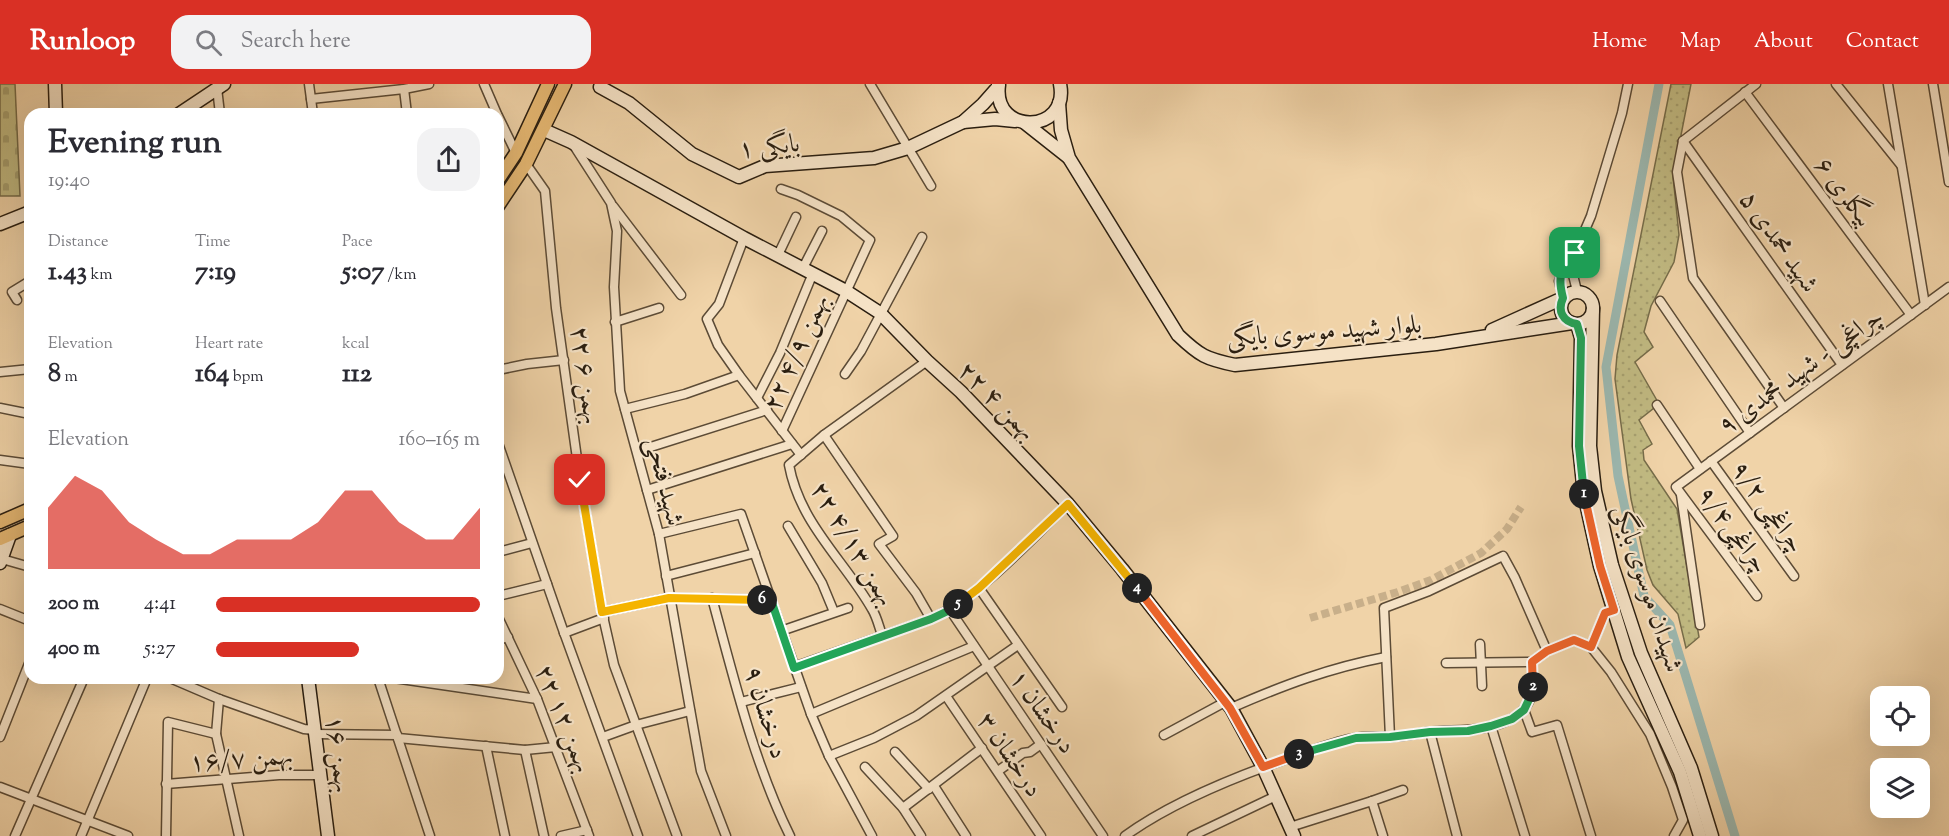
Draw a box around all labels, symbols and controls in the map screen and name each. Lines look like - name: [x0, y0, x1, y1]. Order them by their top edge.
- search box: [171, 15, 591, 69]
- text: Runloop: [30, 22, 135, 62]
- icon: search: [192, 26, 225, 59]
- text: Search here: [240, 26, 351, 58]
- text: Home: [1592, 27, 1647, 57]
- text: Map: [1680, 27, 1721, 57]
- text: About: [1754, 27, 1813, 57]
- text: Contact: [1846, 27, 1919, 57]
- text: Evening run: [48, 120, 222, 168]
- street label: بایگی ۱: [737, 126, 802, 169]
- button: share: [417, 128, 480, 191]
- street label: بیگلری ۶: [1804, 150, 1882, 235]
- text: 19:40: [48, 167, 90, 196]
- street label: شهید محمدی ۵: [1729, 184, 1827, 301]
- pin: [1549, 227, 1600, 278]
- text: Distance: [48, 231, 108, 254]
- text: Time: [195, 231, 231, 254]
- text: Pace: [342, 231, 373, 254]
- icon: arrive: [1558, 236, 1591, 269]
- text: 1.43: [48, 254, 87, 291]
- text: 7:19: [195, 254, 236, 291]
- text: 5:07: [342, 254, 384, 291]
- text: km: [87, 264, 112, 287]
- text: /km: [384, 264, 417, 287]
- street label: ۲۲ بهمن ۴/۹: [755, 289, 840, 417]
- street label: ۹ چراغچی - شهید محمدی: [1711, 299, 1892, 445]
- street label: بلوار شهید موسوی بایگی: [1225, 307, 1423, 358]
- street label: ۲۲ بهمن ۶: [559, 324, 610, 427]
- text: Elevation: [48, 333, 113, 356]
- text: Heart rate: [195, 333, 263, 356]
- text: kcal: [342, 333, 370, 356]
- street label: ۲۲ بهمن ۴: [948, 354, 1044, 450]
- text: 8: [48, 356, 61, 393]
- text: 164: [195, 356, 229, 393]
- text: 112: [342, 356, 372, 393]
- text: m: [61, 366, 78, 389]
- text: bpm: [229, 366, 264, 389]
- text: Elevation: [48, 426, 129, 455]
- text: 160–165 m: [399, 426, 480, 455]
- street label: شهید فتحی: [635, 433, 692, 530]
- pin: [554, 454, 605, 505]
- street label: ۹/۲ چراغچی: [1721, 454, 1813, 561]
- icon: check: [563, 463, 596, 496]
- street label: ۲۲ بهمن ۴/۱۳: [800, 475, 904, 614]
- pin: 1: [1569, 479, 1599, 509]
- street label: ۹/۴چراغچی: [1687, 479, 1777, 582]
- text: 1: [1581, 482, 1587, 505]
- street label: شهیدان موسوی بایگی: [1602, 500, 1691, 677]
- pin: 4: [1122, 573, 1152, 603]
- text: 4: [1133, 576, 1141, 599]
- pin: 6: [747, 585, 777, 615]
- text: 6: [758, 588, 766, 611]
- pin: 5: [943, 589, 973, 619]
- text: 200 m: [48, 590, 99, 619]
- text: 4:41: [144, 590, 176, 619]
- text: 5: [955, 592, 961, 615]
- text: 400 m: [48, 635, 100, 664]
- text: 5:27: [144, 635, 175, 664]
- street label: ۲۲ بهمن ۱۲: [524, 659, 601, 779]
- street label: درخشان ۹: [733, 662, 796, 764]
- street label: درخشان ۱: [999, 663, 1084, 762]
- pin: 2: [1518, 672, 1548, 702]
- text: 2: [1529, 675, 1537, 698]
- map controls: [1870, 686, 1930, 818]
- button: locate: [1870, 686, 1930, 746]
- street label: درخشان ۳: [967, 705, 1051, 805]
- street label: بهمن ۱۶: [314, 713, 361, 795]
- street label: بهمن ۱۶/۷: [188, 738, 294, 783]
- pin: 3: [1284, 739, 1314, 769]
- text: 3: [1296, 742, 1302, 765]
- button: layers: [1870, 758, 1930, 818]

